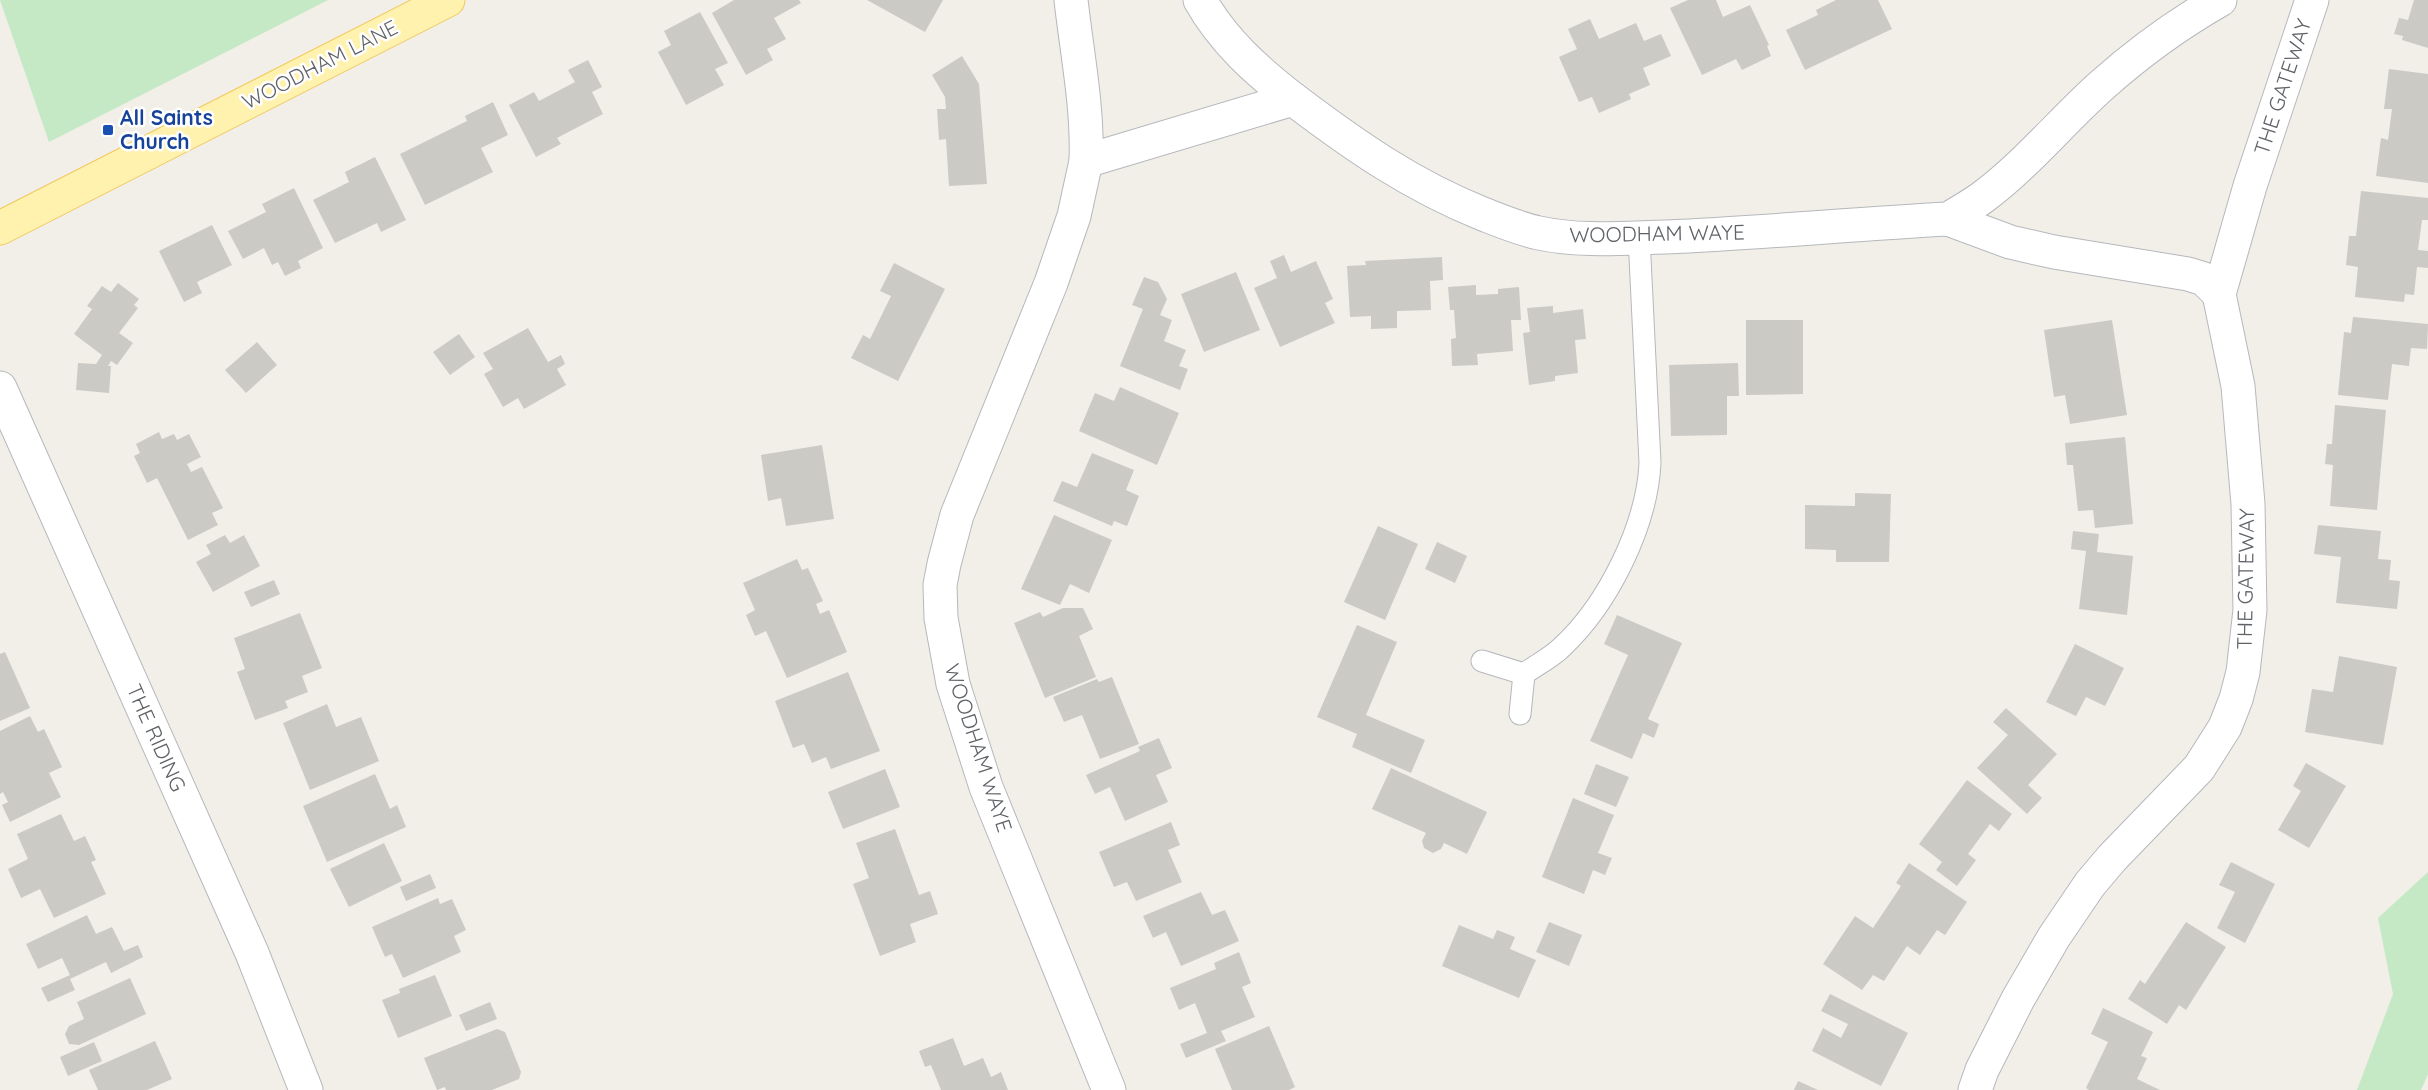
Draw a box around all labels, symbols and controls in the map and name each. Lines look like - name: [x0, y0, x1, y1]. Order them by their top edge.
- street label: WOODHAM LANE: [237, 14, 402, 115]
- street label: THE GATEWAY: [2248, 15, 2316, 158]
- place label: All Saints Church: [120, 104, 213, 154]
- marker: All Saints Church: [101, 123, 115, 137]
- street label: WOODHAM WAYE: [1569, 218, 1745, 248]
- street label: THE GATEWAY: [2231, 508, 2259, 650]
- street label: WOODHAM WAYE: [939, 660, 1018, 835]
- street label: THE RIDING: [122, 680, 192, 795]

